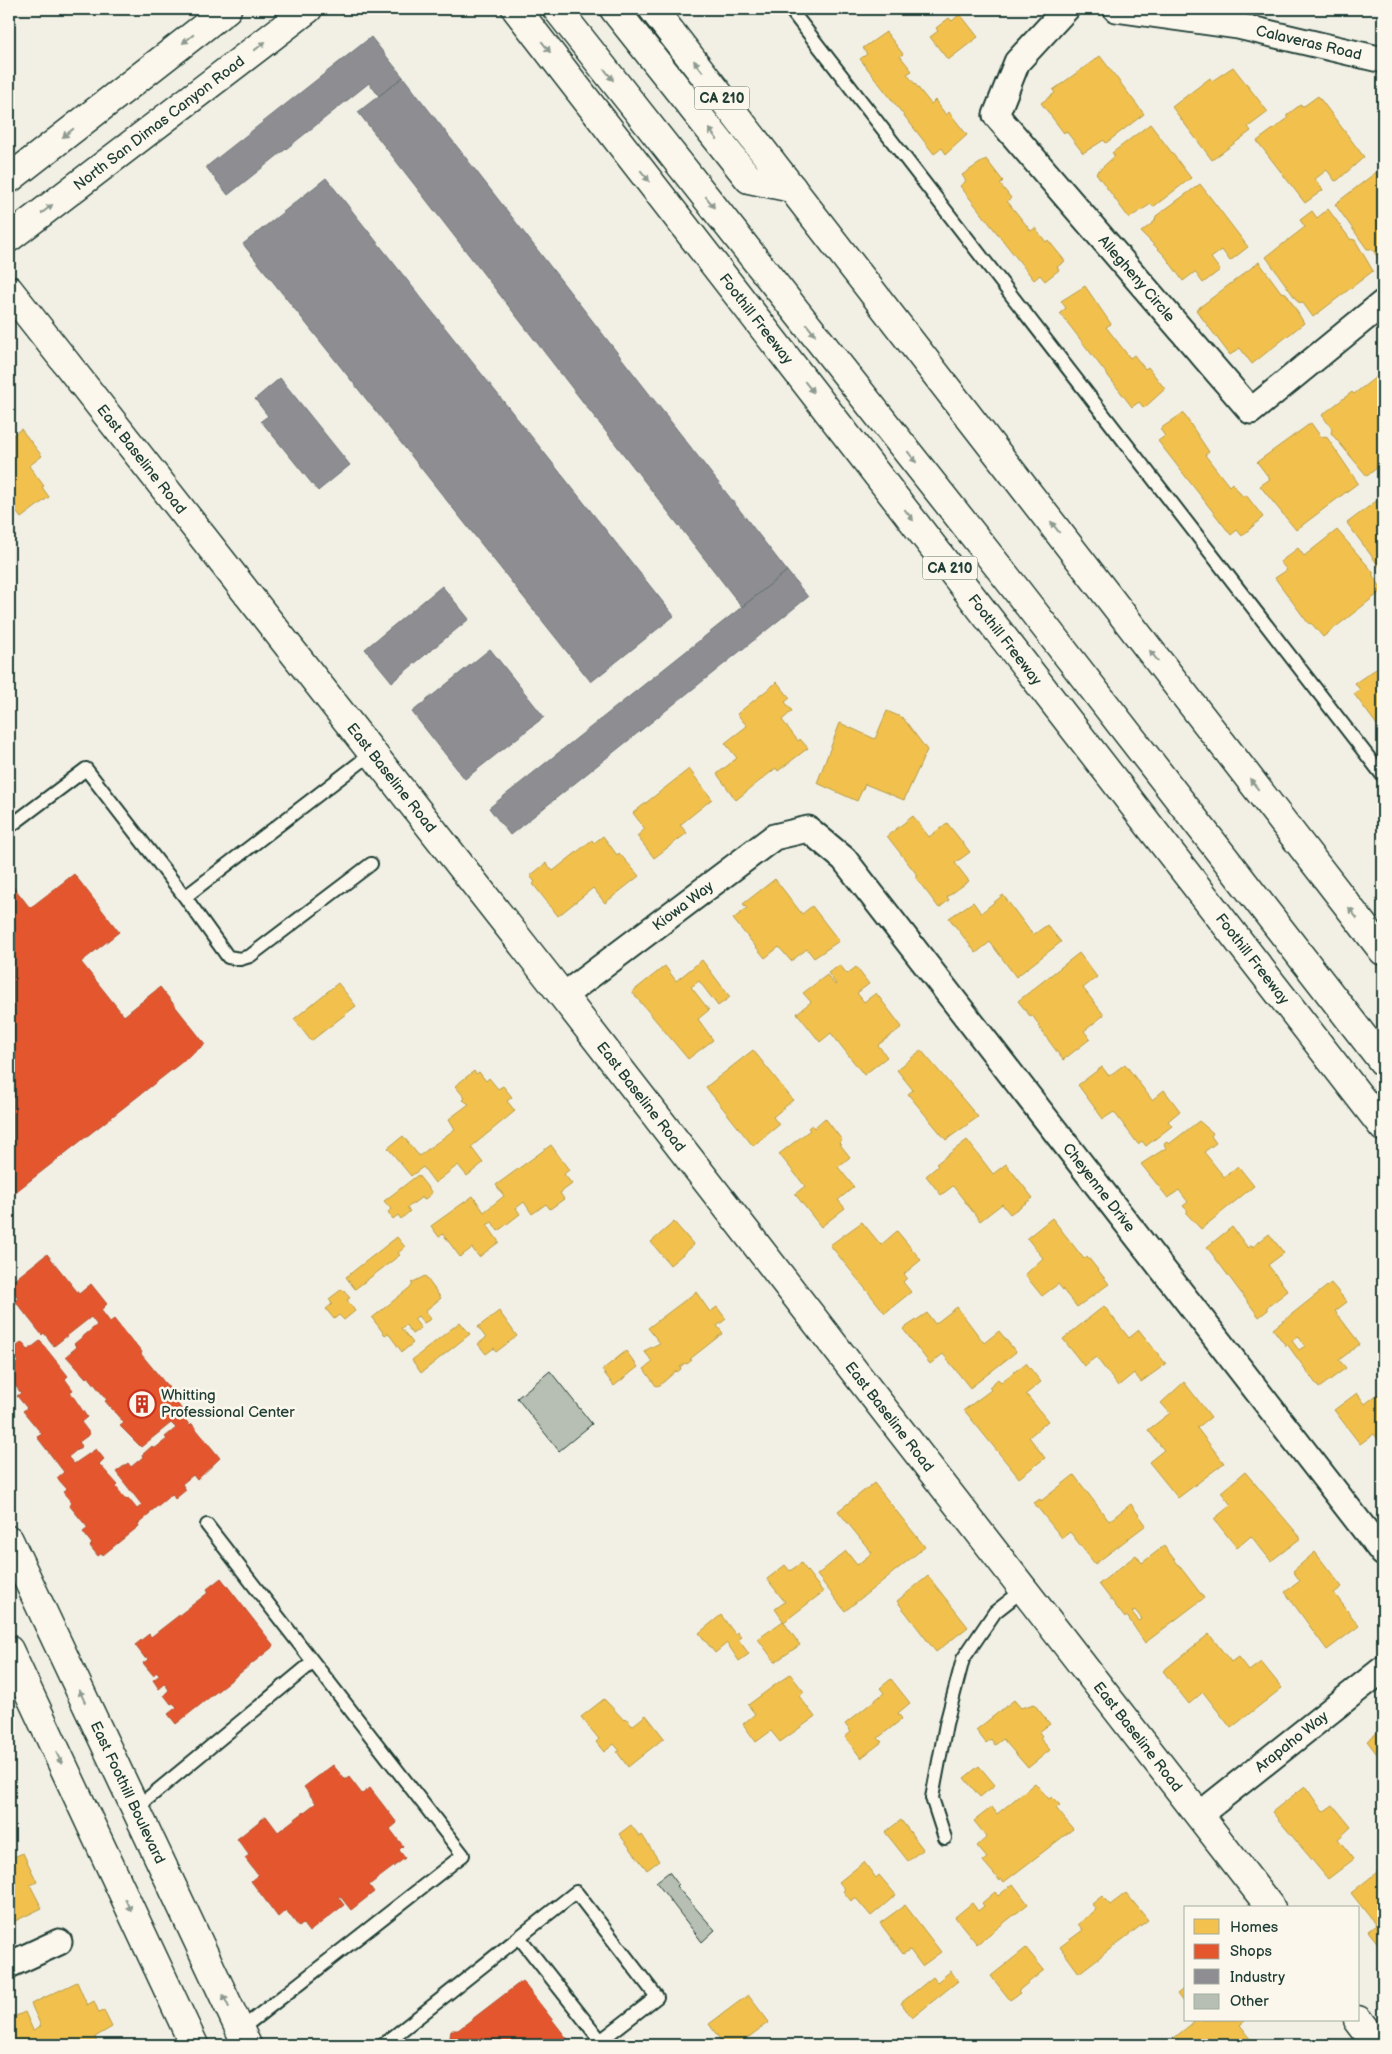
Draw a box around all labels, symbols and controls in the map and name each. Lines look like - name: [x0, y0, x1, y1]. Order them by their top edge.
- street label: Calaveras Road: [1254, 21, 1364, 64]
- one-way arrow: [182, 33, 195, 44]
- one-way arrow: [540, 40, 551, 53]
- one-way arrow: [253, 41, 267, 51]
- street label: North San Dimas Canyon Road: [70, 52, 248, 195]
- one-way arrow: [692, 60, 703, 73]
- one-way arrow: [604, 68, 615, 81]
- road number: CA 210: [694, 86, 750, 110]
- one-way arrow: [61, 128, 75, 138]
- one-way arrow: [708, 128, 719, 141]
- one-way arrow: [640, 169, 651, 182]
- one-way arrow: [704, 195, 715, 208]
- one-way arrow: [40, 203, 53, 214]
- street label: Allegheny Circle: [1094, 231, 1179, 326]
- street label: Foothill Freeway: [715, 270, 797, 368]
- one-way arrow: [805, 323, 816, 336]
- one-way arrow: [804, 380, 815, 393]
- street label: East Baseline Road: [93, 400, 191, 518]
- one-way arrow: [906, 450, 917, 463]
- one-way arrow: [903, 509, 914, 522]
- one-way arrow: [1049, 521, 1060, 534]
- road number: CA 210: [922, 556, 978, 580]
- street label: Foothill Freeway: [964, 590, 1046, 689]
- one-way arrow: [1149, 650, 1160, 663]
- street label: East Baseline Road: [343, 719, 441, 836]
- one-way arrow: [1249, 777, 1259, 791]
- street label: Kiowa Way: [648, 876, 717, 935]
- one-way arrow: [1348, 907, 1359, 920]
- street label: Foothill Freeway: [1211, 910, 1294, 1008]
- street label: East Baseline Road: [593, 1038, 690, 1156]
- street label: Cheyenne Drive: [1059, 1139, 1140, 1236]
- street label: East Baseline Road: [841, 1358, 938, 1476]
- place label: Whitting Professional Center: [161, 1386, 295, 1422]
- building icon: Whitting Professional Center: [127, 1389, 157, 1419]
- street label: East Baseline Road: [1089, 1678, 1187, 1795]
- one-way arrow: [78, 1689, 86, 1703]
- street label: Arapaho Way: [1251, 1707, 1332, 1777]
- street label: East Foothill Boulevard: [86, 1718, 170, 1867]
- one-way arrow: [56, 1751, 64, 1765]
- one-way arrow: [124, 1898, 132, 1912]
- legend: [1184, 1906, 1360, 2022]
- text: Homes: [1230, 1918, 1279, 1937]
- text: Shops: [1230, 1942, 1273, 1961]
- text: Industry: [1230, 1968, 1285, 1987]
- text: Other: [1230, 1992, 1269, 2011]
- one-way arrow: [222, 1994, 230, 2008]

